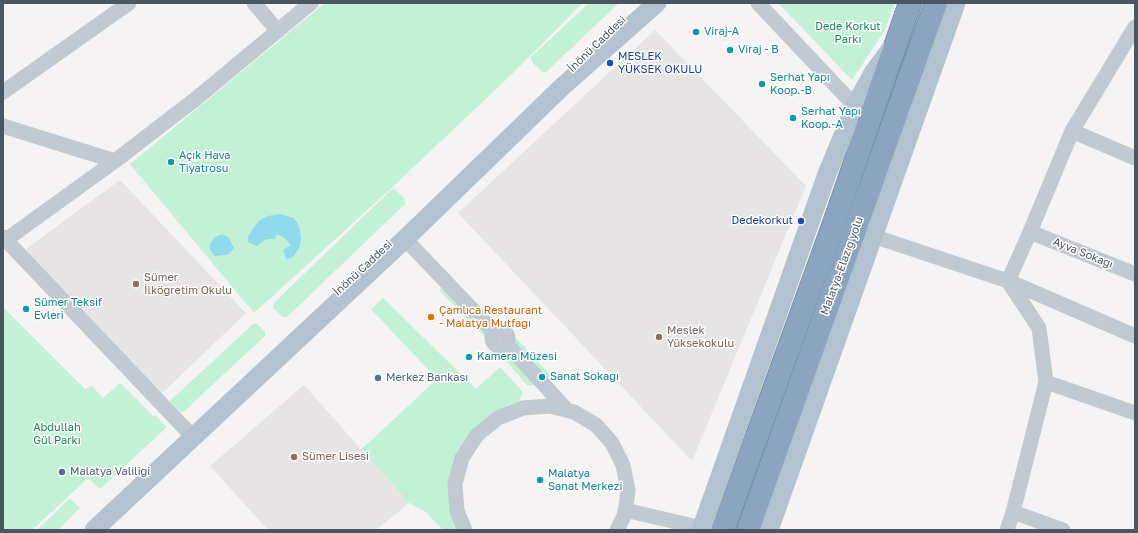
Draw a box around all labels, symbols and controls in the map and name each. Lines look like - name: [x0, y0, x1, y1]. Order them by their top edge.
- street label: İnönü Caddesi: [565, 13, 629, 75]
- park label: Dede Korkut Parkı: [815, 20, 881, 46]
- place label: Viraj-A: [704, 25, 739, 39]
- marker: Viraj-A: [691, 27, 701, 37]
- place label: Viraj - B: [738, 43, 779, 57]
- marker: Viraj - B: [725, 45, 735, 55]
- place label: MESLEK YÜKSEK OKULU: [618, 50, 702, 76]
- marker: MESLEK YÜKSEK OKULU: [605, 58, 615, 68]
- place label: Serhat Yapı Koop.-B: [770, 71, 830, 97]
- marker: Serhat Yapı Koop.-B: [757, 79, 767, 89]
- place label: Serhat Yapı Koop.-A: [801, 105, 861, 131]
- marker: Serhat Yapı Koop.-A: [788, 113, 798, 123]
- place label: Açık Hava Tiyatrosu: [179, 149, 231, 175]
- marker: Açık Hava Tiyatrosu: [166, 157, 176, 167]
- place label: Dedekorkut: [732, 214, 793, 228]
- street label: Malatya-Elazığ yolu: [818, 215, 866, 317]
- marker: Dedekorkut: [796, 216, 806, 226]
- street label: Ayva Sokağı: [1051, 235, 1115, 271]
- street label: İnönü Caddesi: [331, 237, 395, 299]
- place label: Sümer İlköğretim Okulu: [144, 271, 232, 297]
- marker: Sümer İlköğretim Okulu: [131, 279, 141, 289]
- place label: Sümer Teksif Evleri: [34, 296, 102, 322]
- marker: Sümer Teksif Evleri: [21, 304, 31, 314]
- place label: Çamlıca Restaurant - Malatya Mutfağı: [439, 304, 542, 330]
- marker: Çamlıca Restaurant - Malatya Mutfağı: [426, 312, 436, 322]
- place label: Meslek Yüksekokulu: [667, 324, 734, 350]
- marker: Meslek Yüksekokulu: [654, 332, 664, 342]
- place label: Kamera Müzesi: [477, 350, 557, 364]
- marker: Kamera Müzesi: [464, 352, 474, 362]
- place label: Sanat Sokağı: [550, 370, 619, 384]
- place label: Merkez Bankası: [386, 371, 468, 385]
- marker: Sanat Sokağı: [537, 372, 547, 382]
- marker: Merkez Bankası: [373, 373, 383, 383]
- park label: Abdullah Gül Parkı: [33, 421, 81, 447]
- place label: Sümer Lisesi: [302, 450, 369, 464]
- marker: Sümer Lisesi: [289, 452, 299, 462]
- place label: Malatya Valiliği: [70, 465, 150, 479]
- marker: Malatya Valiliği: [57, 467, 67, 477]
- place label: Malatya Sanat Merkezi: [548, 467, 622, 493]
- marker: Malatya Sanat Merkezi: [535, 475, 545, 485]

